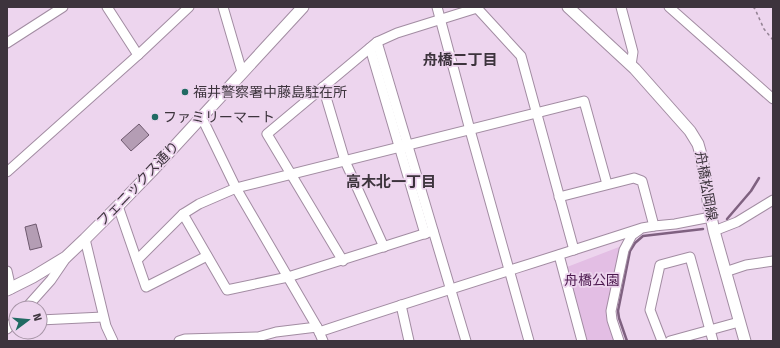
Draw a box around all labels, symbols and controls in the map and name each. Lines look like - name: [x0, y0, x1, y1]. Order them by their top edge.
- district label: 舟橋二丁目: [422, 51, 498, 69]
- place label: 福井警察署中藤島駐在所: [193, 84, 347, 101]
- marker: 福井警察署中藤島駐在所: [180, 87, 190, 97]
- place label: ファミリーマート: [163, 109, 275, 126]
- marker: ファミリーマート: [150, 112, 160, 122]
- street label: フェニックス通り: [93, 138, 183, 230]
- street label: 舟橋松岡線: [692, 150, 720, 222]
- district label: 高木北一丁目: [346, 173, 436, 191]
- park label: 舟橋公園: [564, 272, 620, 289]
- north arrow: [8, 300, 48, 340]
- text: N: [30, 312, 44, 323]

